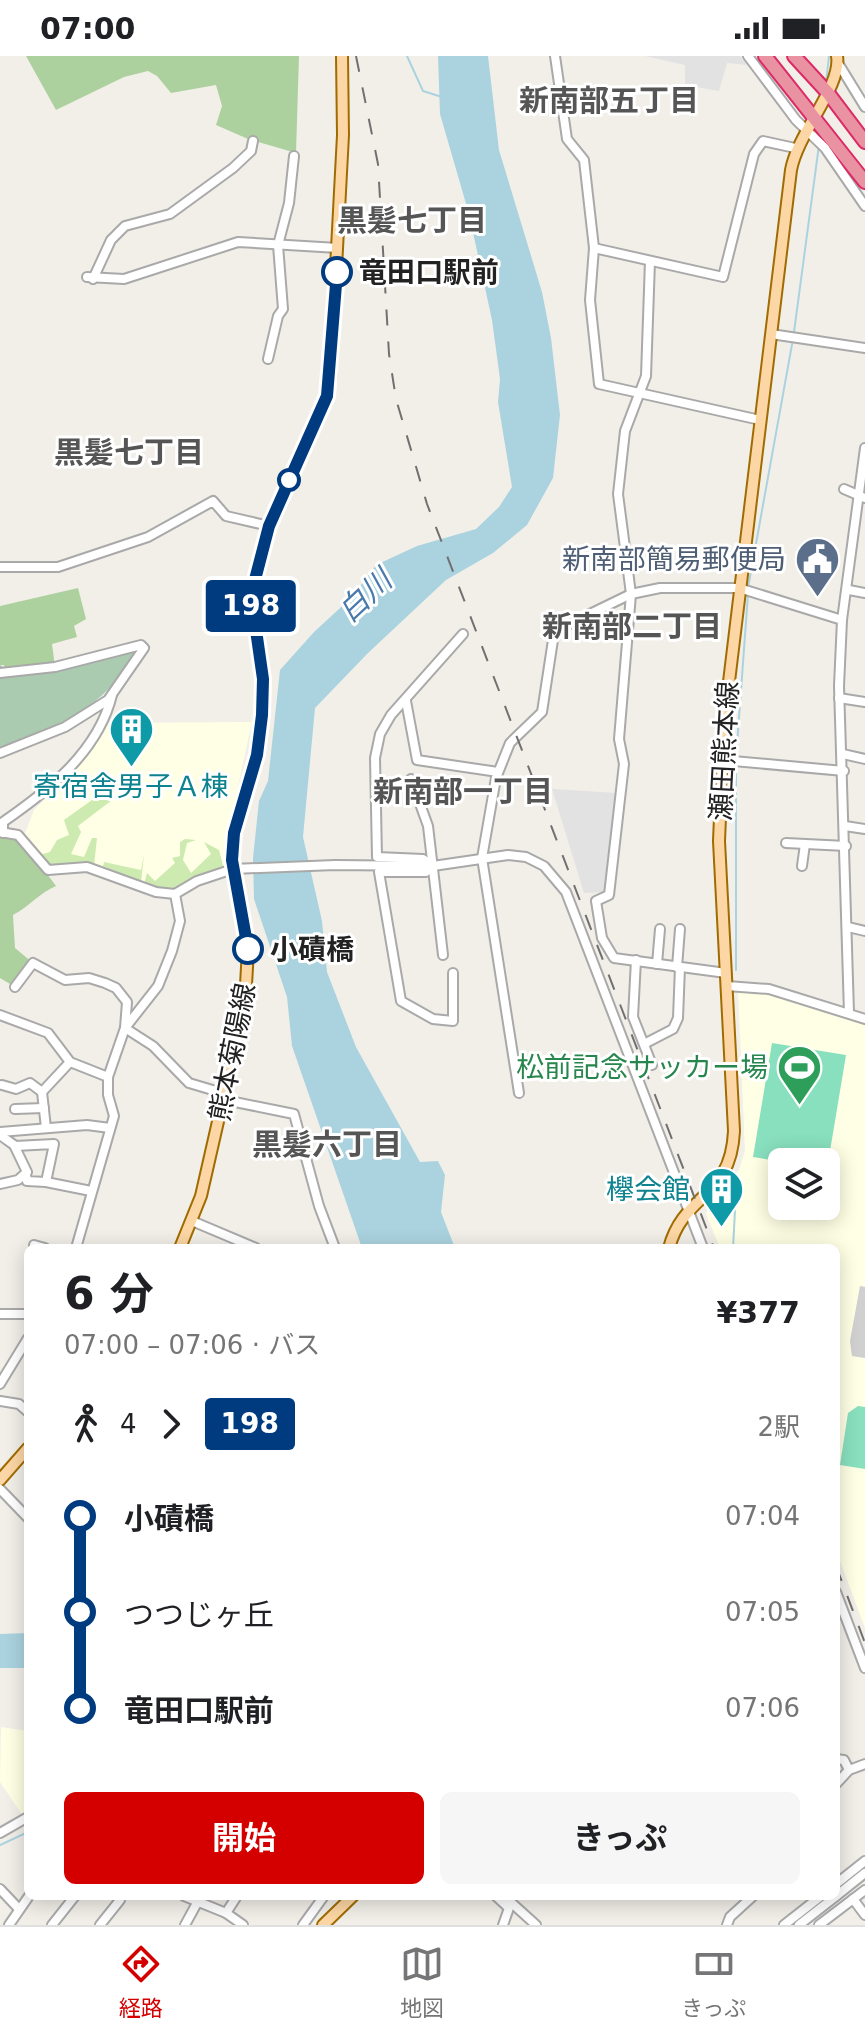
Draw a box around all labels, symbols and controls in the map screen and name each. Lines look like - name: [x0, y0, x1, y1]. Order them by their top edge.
- text: 07:00: [40, 11, 136, 46]
- district label: 新南部五丁目: [519, 83, 699, 118]
- district label: 黒髪七丁目: [337, 203, 487, 238]
- place label: 竜田口駅前: [359, 256, 499, 289]
- marker: 竜田口駅前: [322, 257, 352, 287]
- district label: 黒髪七丁目: [54, 435, 204, 470]
- unlabelled marker: [278, 469, 300, 491]
- public building icon: 新南部簡易郵便局: [793, 535, 841, 598]
- place label: 新南部簡易郵便局: [562, 543, 786, 576]
- water label: 白川: [331, 560, 401, 629]
- line badge: 198: [205, 580, 297, 632]
- text: 198: [222, 589, 280, 622]
- district label: 新南部二丁目: [542, 609, 722, 644]
- street label: 瀬田熊本線: [704, 680, 745, 822]
- building icon: 寄宿舎男子Ａ棟: [107, 705, 155, 768]
- place label: 寄宿舎男子Ａ棟: [33, 770, 229, 803]
- district label: 新南部一丁目: [373, 774, 553, 809]
- place label: 小磧橋: [270, 933, 354, 966]
- marker: 小磧橋: [233, 934, 263, 964]
- street label: 熊本菊陽線: [203, 980, 262, 1124]
- sports icon: 松前記念サッカー場: [775, 1043, 823, 1106]
- place label: 松前記念サッカー場: [516, 1051, 768, 1084]
- district label: 黒髪六丁目: [252, 1127, 402, 1162]
- map controls: [768, 1148, 840, 1220]
- button: layers: [768, 1148, 840, 1220]
- building icon: 欅会館: [697, 1165, 745, 1228]
- place label: 欅会館: [606, 1173, 690, 1206]
- text: 6 分: [64, 1268, 154, 1319]
- text: ¥377: [717, 1295, 800, 1330]
- text: 07:00 – 07:06 · バス: [64, 1330, 320, 1360]
- icon: walk: [64, 1402, 108, 1446]
- icon: forward: [149, 1402, 193, 1446]
- text: 198: [221, 1407, 279, 1440]
- text: 4: [120, 1409, 137, 1439]
- text: 2駅: [757, 1412, 800, 1442]
- text: 小磧橋: [124, 1501, 214, 1536]
- text: 07:04: [725, 1501, 800, 1531]
- text: つつじヶ丘: [124, 1597, 274, 1632]
- text: 07:05: [725, 1597, 800, 1627]
- text: 竜田口駅前: [124, 1693, 274, 1728]
- text: 07:06: [725, 1693, 800, 1723]
- button: 開始: [64, 1792, 424, 1884]
- button: きっぷ: [440, 1792, 800, 1884]
- tab: 経路: [119, 1942, 163, 2022]
- tab: 地図: [400, 1942, 444, 2022]
- tab: きっぷ: [681, 1942, 746, 2022]

